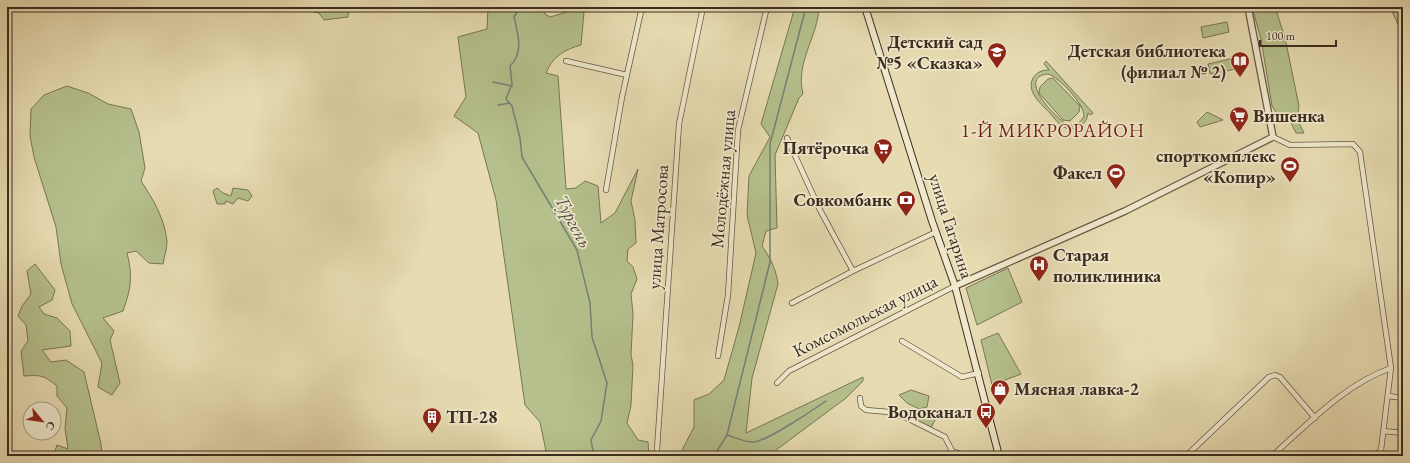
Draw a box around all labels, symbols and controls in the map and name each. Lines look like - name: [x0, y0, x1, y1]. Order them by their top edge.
- scale bar: [1260, 22, 1336, 48]
- text: 100 m: [1266, 28, 1296, 44]
- place label: Детский сад №5 «Сказка»: [877, 30, 983, 74]
- place label: Детская библиотека (филиал № 2): [1068, 39, 1226, 83]
- school or university icon: Детский сад №5 «Сказка»: [986, 41, 1008, 69]
- library icon: Детская библиотека (филиал № 2): [1229, 50, 1251, 78]
- place label: Вишенка: [1253, 104, 1325, 127]
- supermarket icon: Вишенка: [1228, 105, 1250, 133]
- street label: Молодёжная улица: [705, 108, 740, 249]
- district label: 1-Й МИКРОРАЙОН: [961, 118, 1145, 143]
- place label: Пятёрочка: [783, 136, 869, 159]
- supermarket icon: Пятёрочка: [872, 137, 894, 165]
- place label: спорткомплекс «Копир»: [1156, 144, 1277, 188]
- sports icon: спорткомплекс «Копир»: [1279, 155, 1301, 183]
- place label: Факел: [1053, 161, 1102, 184]
- sports icon: Факел: [1105, 162, 1127, 190]
- street label: улица Матросова: [642, 163, 673, 290]
- street label: улица Гагарина: [924, 170, 980, 282]
- place label: Совкомбанк: [793, 188, 892, 211]
- bank icon: Совкомбанк: [895, 189, 917, 217]
- water label: Тургень: [549, 190, 598, 252]
- place label: Старая поликлиника: [1053, 243, 1161, 287]
- hospital icon: Старая поликлиника: [1028, 254, 1050, 282]
- street label: Комсомольская улица: [789, 269, 942, 362]
- place label: Мясная лавка-2: [1014, 377, 1139, 400]
- shop icon: Мясная лавка-2: [989, 378, 1011, 406]
- place label: Водоканал: [888, 400, 972, 423]
- north arrow: [22, 401, 62, 441]
- bus stop icon: Водоканал: [975, 401, 997, 429]
- place label: ТП-28: [446, 405, 497, 428]
- building icon: ТП-28: [421, 406, 443, 434]
- text: С: [43, 419, 59, 433]

